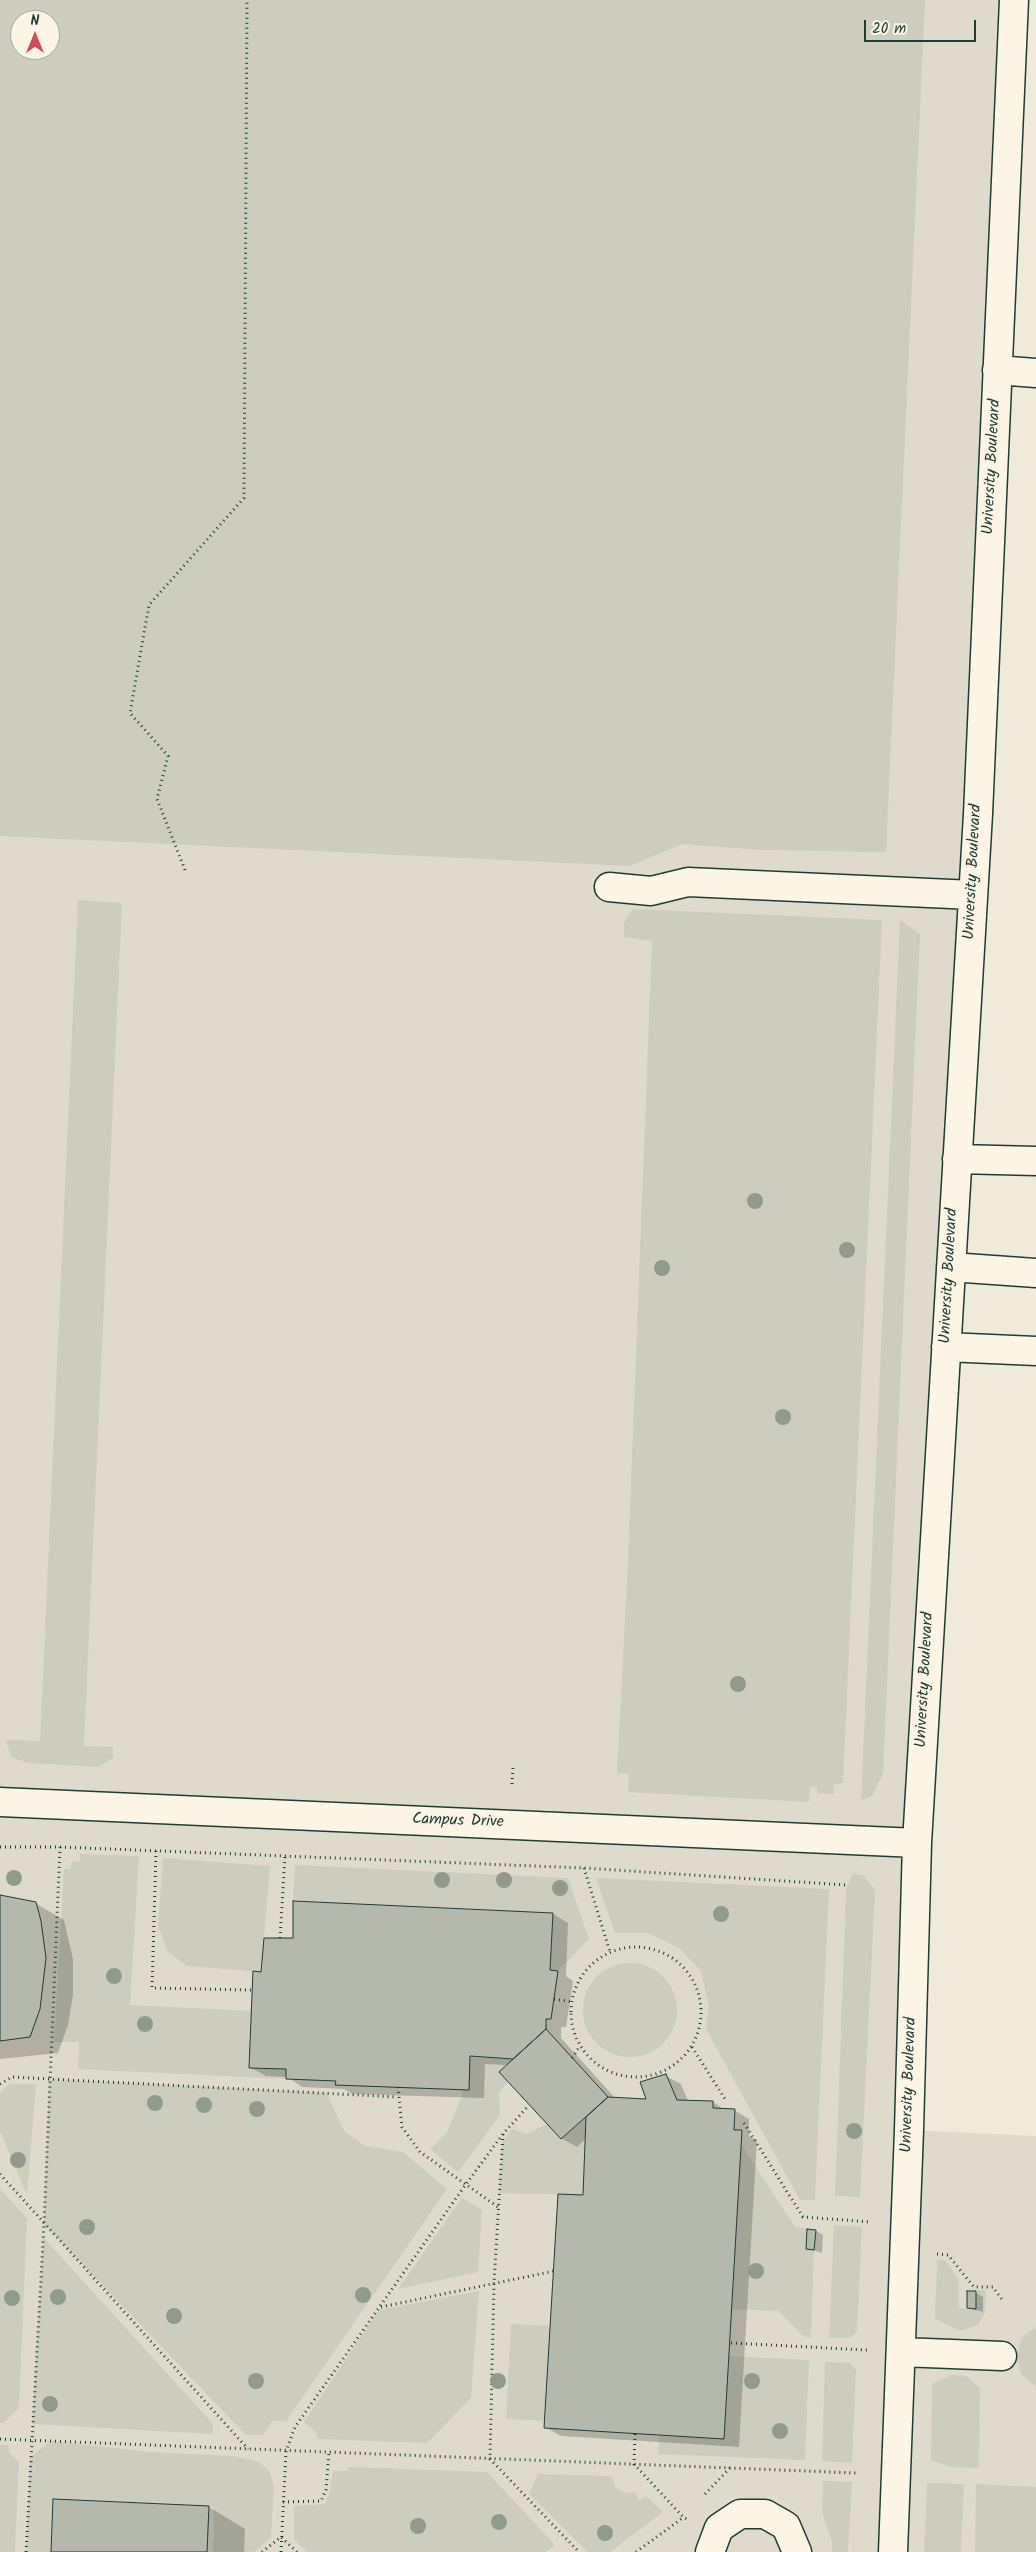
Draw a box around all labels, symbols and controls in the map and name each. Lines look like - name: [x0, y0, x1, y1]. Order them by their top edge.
- north arrow: [10, 10, 60, 60]
- text: N: [31, 10, 39, 32]
- scale bar: [866, 10, 978, 42]
- text: 20 m: [872, 17, 906, 41]
- street label: University Boulevard: [980, 399, 1006, 535]
- street label: University Boulevard: [961, 804, 987, 940]
- street label: University Boulevard: [937, 1208, 963, 1344]
- street label: University Boulevard: [913, 1612, 939, 1748]
- street label: Campus Drive: [412, 1811, 504, 1833]
- street label: University Boulevard: [898, 2017, 922, 2153]

